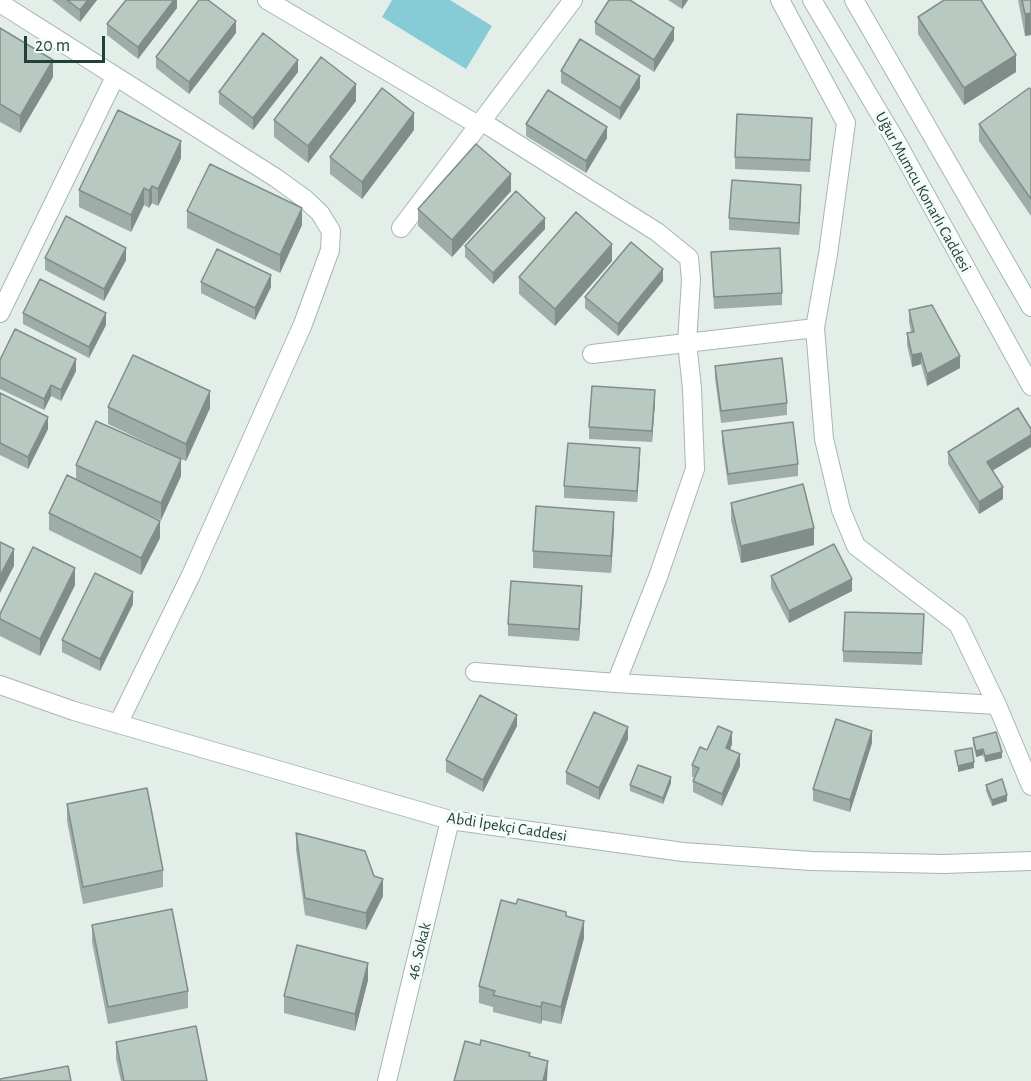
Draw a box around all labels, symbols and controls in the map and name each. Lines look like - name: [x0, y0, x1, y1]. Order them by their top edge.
- scale bar: [27, 24, 108, 62]
- text: 20 m: [35, 37, 70, 55]
- street label: Uğur Mumcu Konarlı Caddesi: [871, 108, 975, 276]
- street label: Abdi İpekçi Caddesi: [446, 808, 568, 846]
- street label: 46. Sokak: [403, 920, 435, 982]

